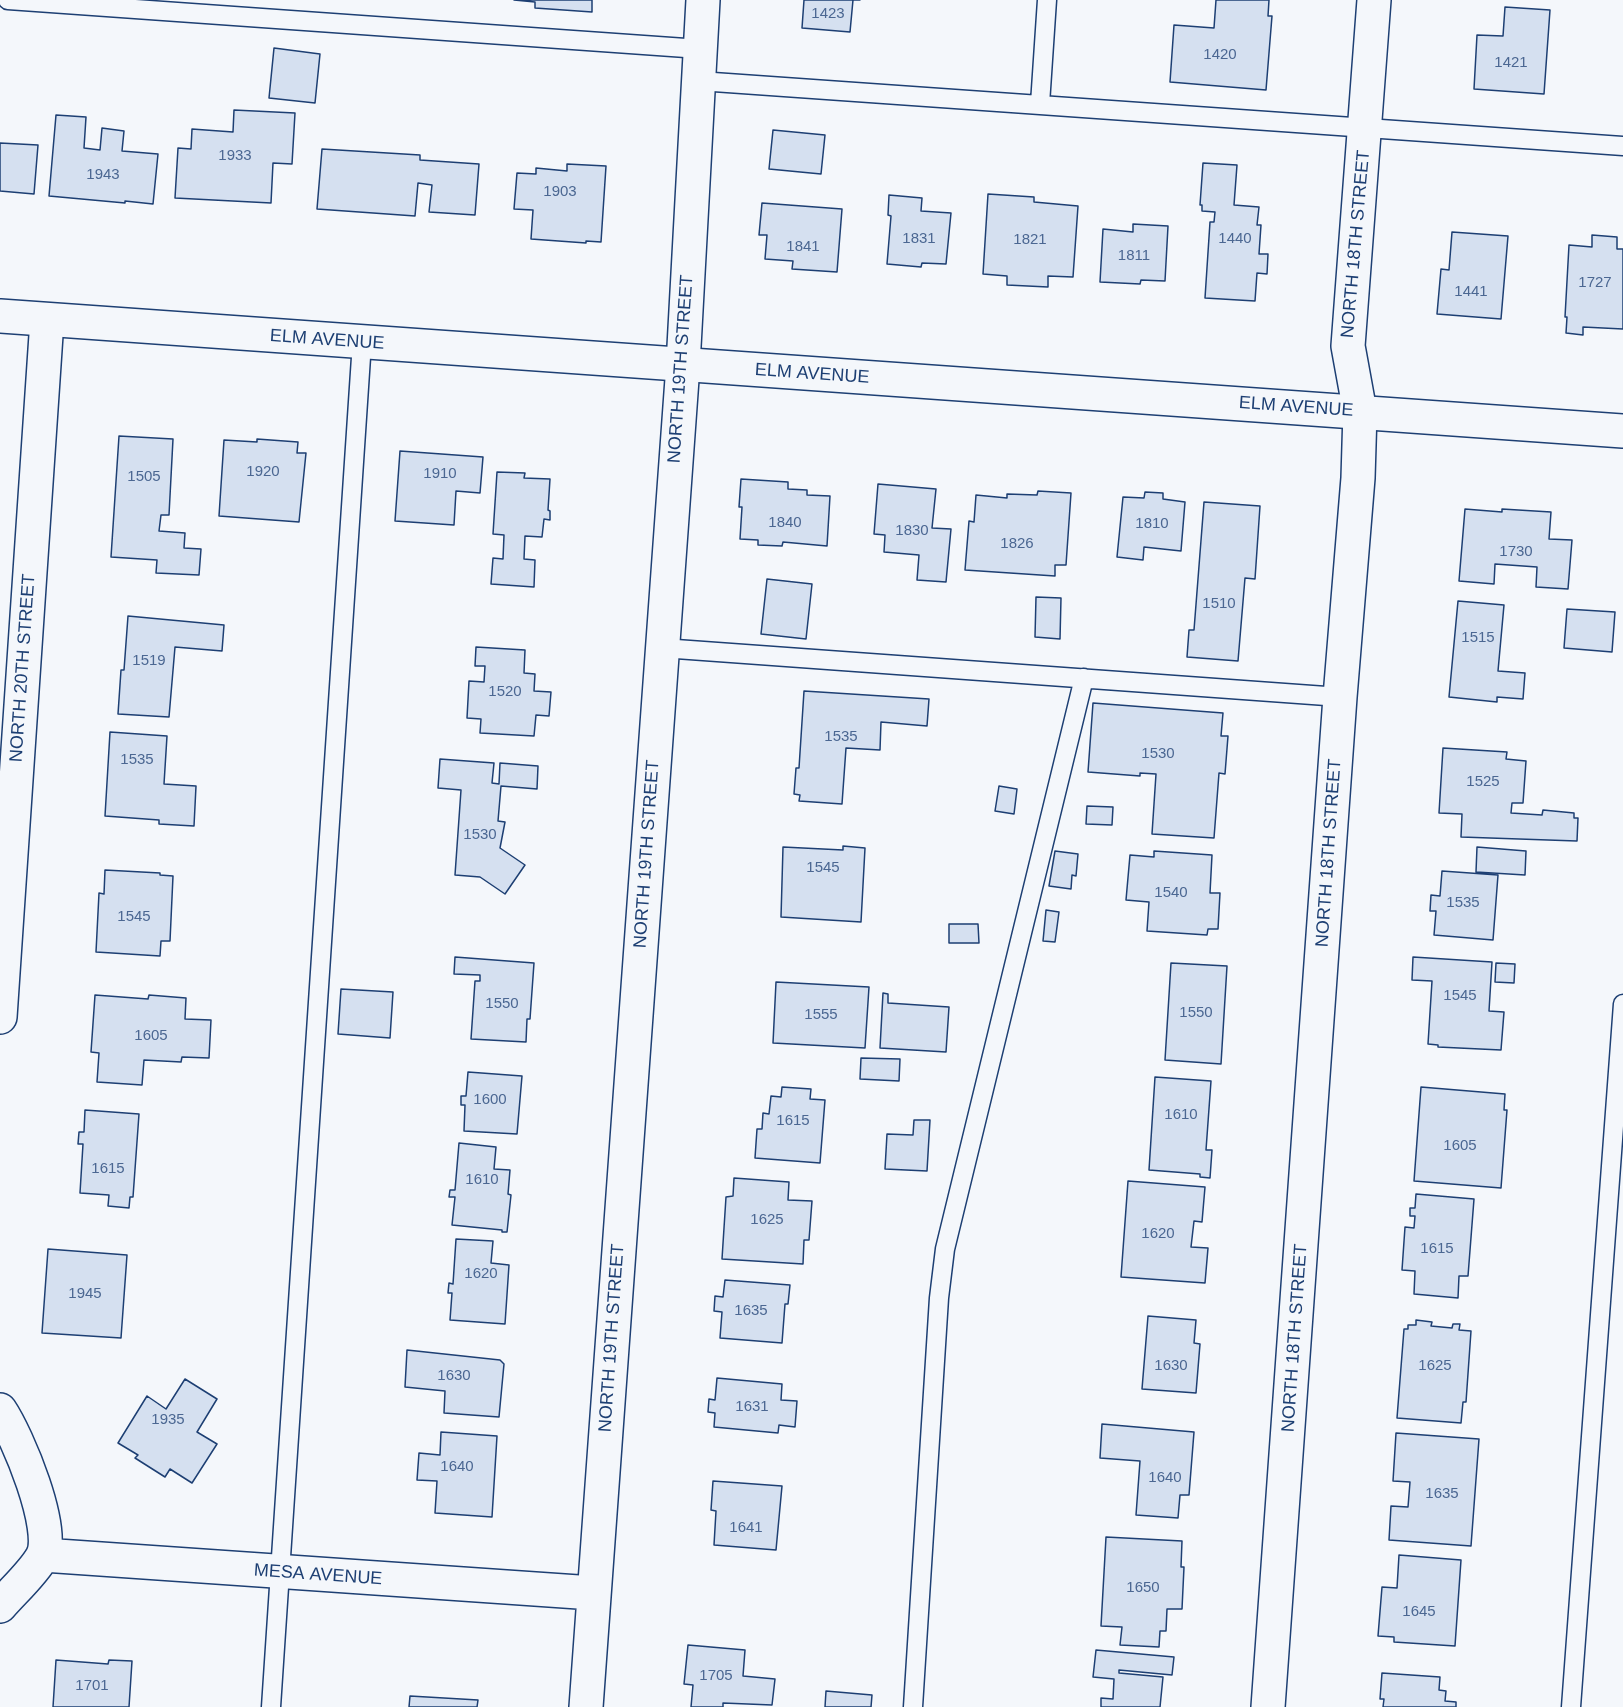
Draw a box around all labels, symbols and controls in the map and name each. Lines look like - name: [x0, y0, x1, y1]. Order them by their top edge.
- house number: 1423: [811, 5, 845, 23]
- house number: 1420: [1203, 46, 1237, 64]
- house number: 1421: [1494, 54, 1528, 72]
- house number: 1933: [218, 147, 252, 165]
- street label: NORTH 18TH STREET: [1337, 149, 1375, 339]
- house number: 1943: [86, 166, 120, 184]
- house number: 1903: [543, 183, 577, 201]
- house number: 1831: [902, 230, 936, 248]
- house number: 1440: [1218, 230, 1252, 248]
- house number: 1821: [1013, 231, 1047, 249]
- house number: 1841: [786, 238, 820, 256]
- house number: 1811: [1118, 247, 1150, 265]
- street label: NORTH 19TH STREET: [664, 274, 698, 464]
- house number: 1727: [1578, 274, 1612, 292]
- house number: 1441: [1454, 283, 1488, 301]
- street label: ELM AVENUE: [269, 325, 385, 355]
- street label: ELM AVENUE: [754, 359, 870, 389]
- street label: ELM AVENUE: [1238, 392, 1354, 422]
- house number: 1920: [246, 463, 280, 481]
- house number: 1910: [423, 465, 457, 483]
- house number: 1505: [127, 468, 161, 486]
- house number: 1840: [768, 514, 802, 532]
- house number: 1810: [1135, 515, 1169, 533]
- house number: 1830: [895, 522, 929, 540]
- house number: 1826: [1000, 535, 1034, 553]
- house number: 1730: [1499, 543, 1533, 561]
- street label: NORTH 20TH STREET: [6, 573, 40, 763]
- house number: 1510: [1202, 595, 1236, 613]
- house number: 1515: [1461, 629, 1495, 647]
- house number: 1519: [132, 652, 166, 670]
- house number: 1520: [488, 683, 522, 701]
- house number: 1535: [824, 728, 858, 746]
- house number: 1530: [1141, 745, 1175, 763]
- house number: 1535: [120, 751, 154, 769]
- street label: NORTH 18TH STREET: [1312, 758, 1346, 948]
- street label: NORTH 19TH STREET: [630, 759, 664, 949]
- house number: 1525: [1466, 773, 1500, 791]
- house number: 1530: [463, 826, 497, 844]
- house number: 1545: [806, 859, 840, 877]
- house number: 1540: [1154, 884, 1188, 902]
- house number: 1535: [1446, 894, 1480, 912]
- house number: 1545: [117, 908, 151, 926]
- house number: 1545: [1443, 987, 1477, 1005]
- house number: 1550: [485, 995, 519, 1013]
- house number: 1550: [1179, 1004, 1213, 1022]
- house number: 1555: [804, 1006, 838, 1024]
- house number: 1605: [134, 1027, 168, 1045]
- house number: 1600: [473, 1091, 507, 1109]
- house number: 1610: [1164, 1106, 1198, 1124]
- house number: 1615: [776, 1112, 810, 1130]
- house number: 1605: [1443, 1137, 1477, 1155]
- house number: 1615: [91, 1160, 125, 1178]
- house number: 1610: [465, 1171, 499, 1189]
- house number: 1625: [750, 1211, 784, 1229]
- house number: 1620: [1141, 1225, 1175, 1243]
- house number: 1615: [1420, 1240, 1454, 1258]
- street label: NORTH 19TH STREET: [595, 1243, 629, 1433]
- street label: NORTH 18TH STREET: [1278, 1243, 1312, 1433]
- house number: 1620: [464, 1265, 498, 1283]
- house number: 1945: [68, 1285, 102, 1303]
- house number: 1635: [734, 1302, 768, 1320]
- house number: 1630: [1154, 1357, 1188, 1375]
- house number: 1625: [1418, 1357, 1452, 1375]
- house number: 1630: [437, 1367, 471, 1385]
- house number: 1631: [735, 1398, 769, 1416]
- house number: 1935: [151, 1411, 185, 1429]
- house number: 1640: [440, 1458, 474, 1476]
- house number: 1640: [1148, 1469, 1182, 1487]
- house number: 1635: [1425, 1485, 1459, 1503]
- house number: 1641: [729, 1519, 763, 1537]
- street label: MESA AVENUE: [253, 1560, 383, 1590]
- house number: 1650: [1126, 1579, 1160, 1597]
- house number: 1645: [1402, 1603, 1436, 1621]
- house number: 1705: [699, 1667, 733, 1685]
- house number: 1701: [75, 1677, 109, 1695]

